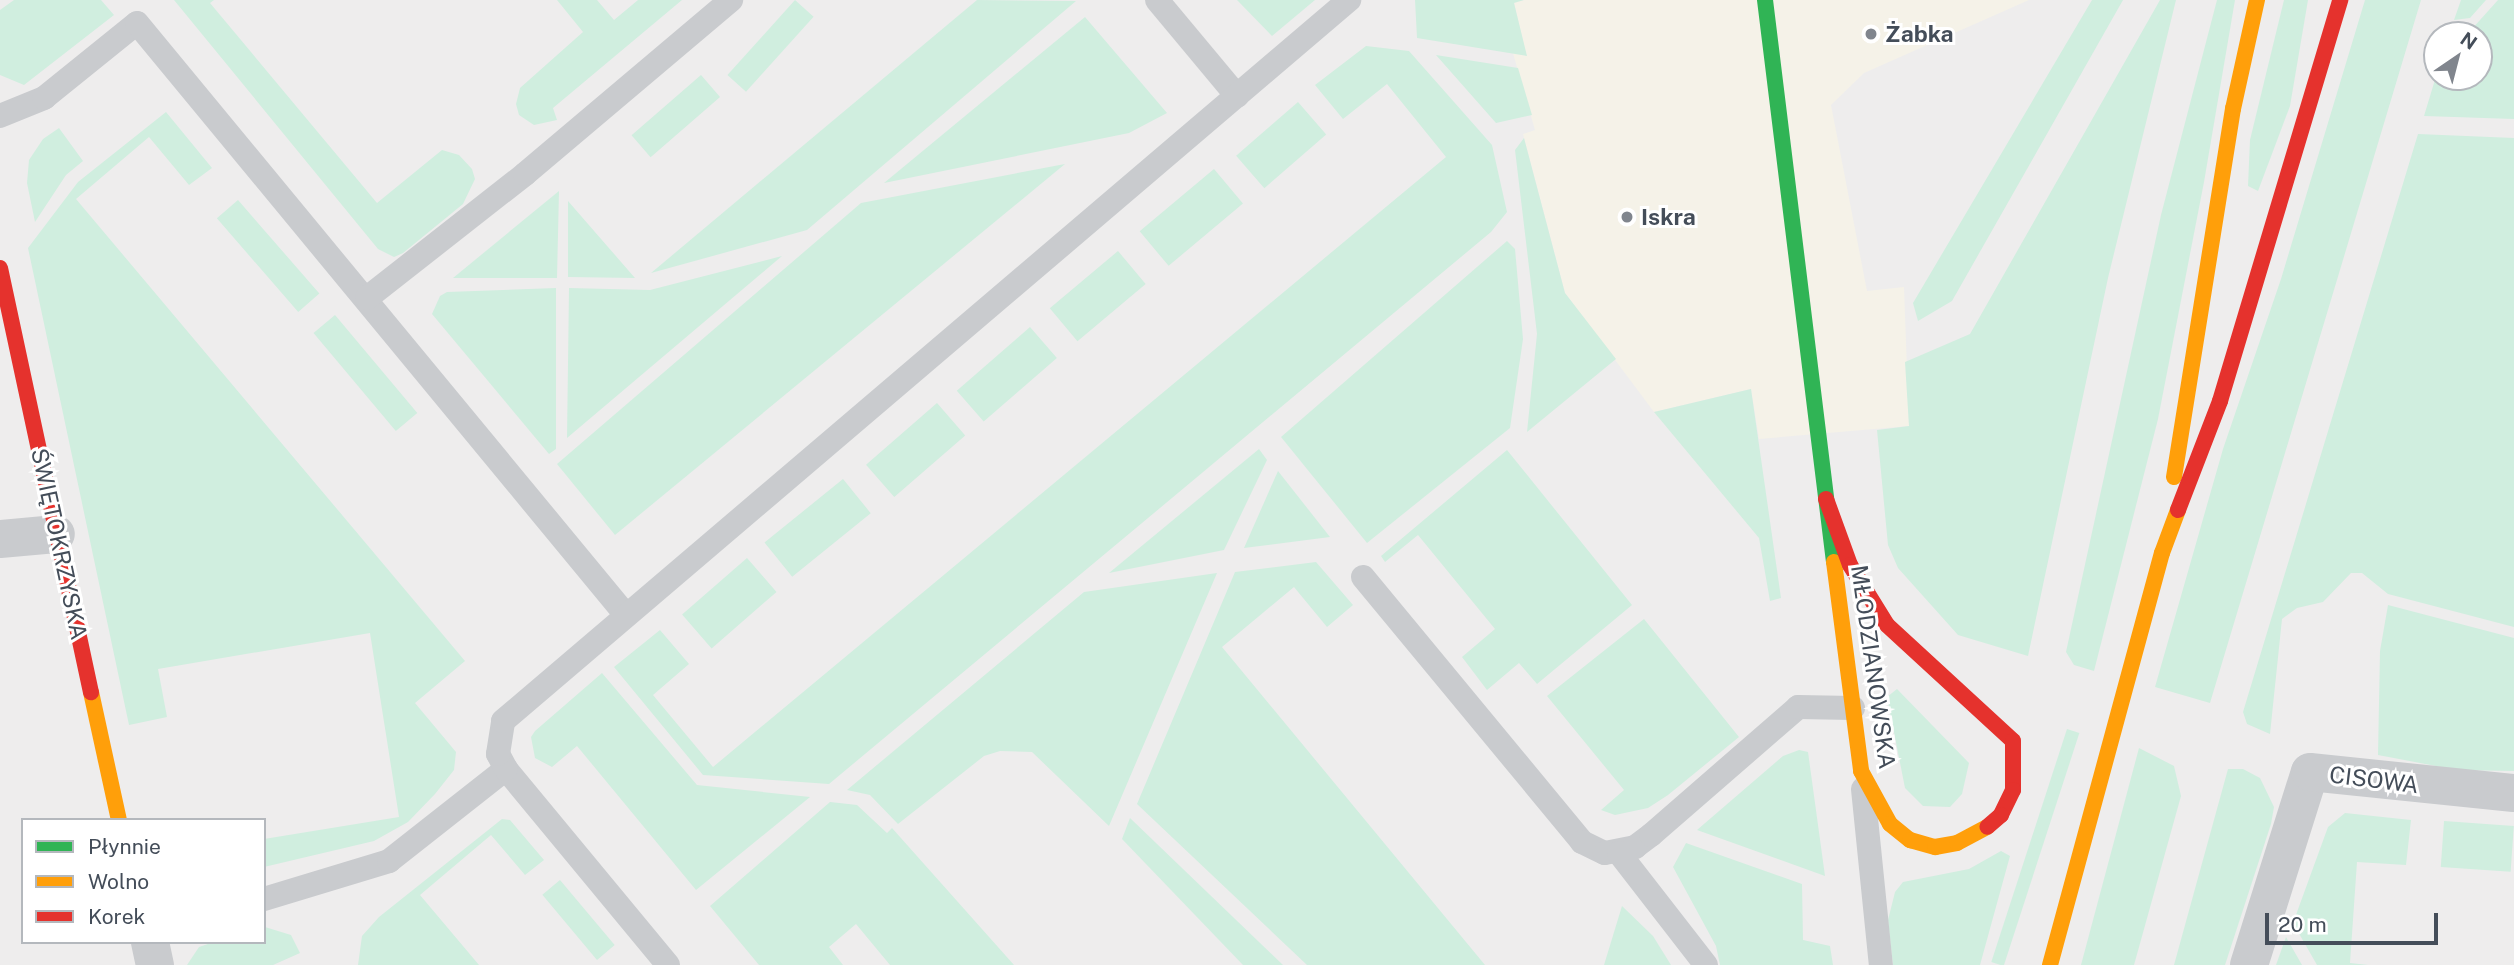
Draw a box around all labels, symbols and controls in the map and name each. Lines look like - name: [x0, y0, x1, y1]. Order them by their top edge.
- place label: Żabka: [1885, 20, 1954, 48]
- north arrow: [2423, 21, 2493, 91]
- marker: Żabka: [1863, 26, 1879, 42]
- text: N: [2456, 27, 2481, 54]
- place label: Iskra: [1641, 203, 1696, 231]
- marker: Iskra: [1619, 209, 1635, 225]
- street label: ŚWIĘTOKRZYSKA: [25, 446, 93, 642]
- street label: MŁODZIANOWSKA: [1845, 563, 1901, 771]
- street label: CISOWA: [2328, 761, 2420, 799]
- legend: [21, 818, 266, 944]
- text: Płynnie: [88, 834, 161, 859]
- text: Wolno: [88, 869, 149, 894]
- scale bar: [2269, 898, 2442, 942]
- text: Korek: [88, 904, 145, 929]
- text: 20 m: [2278, 912, 2327, 937]

